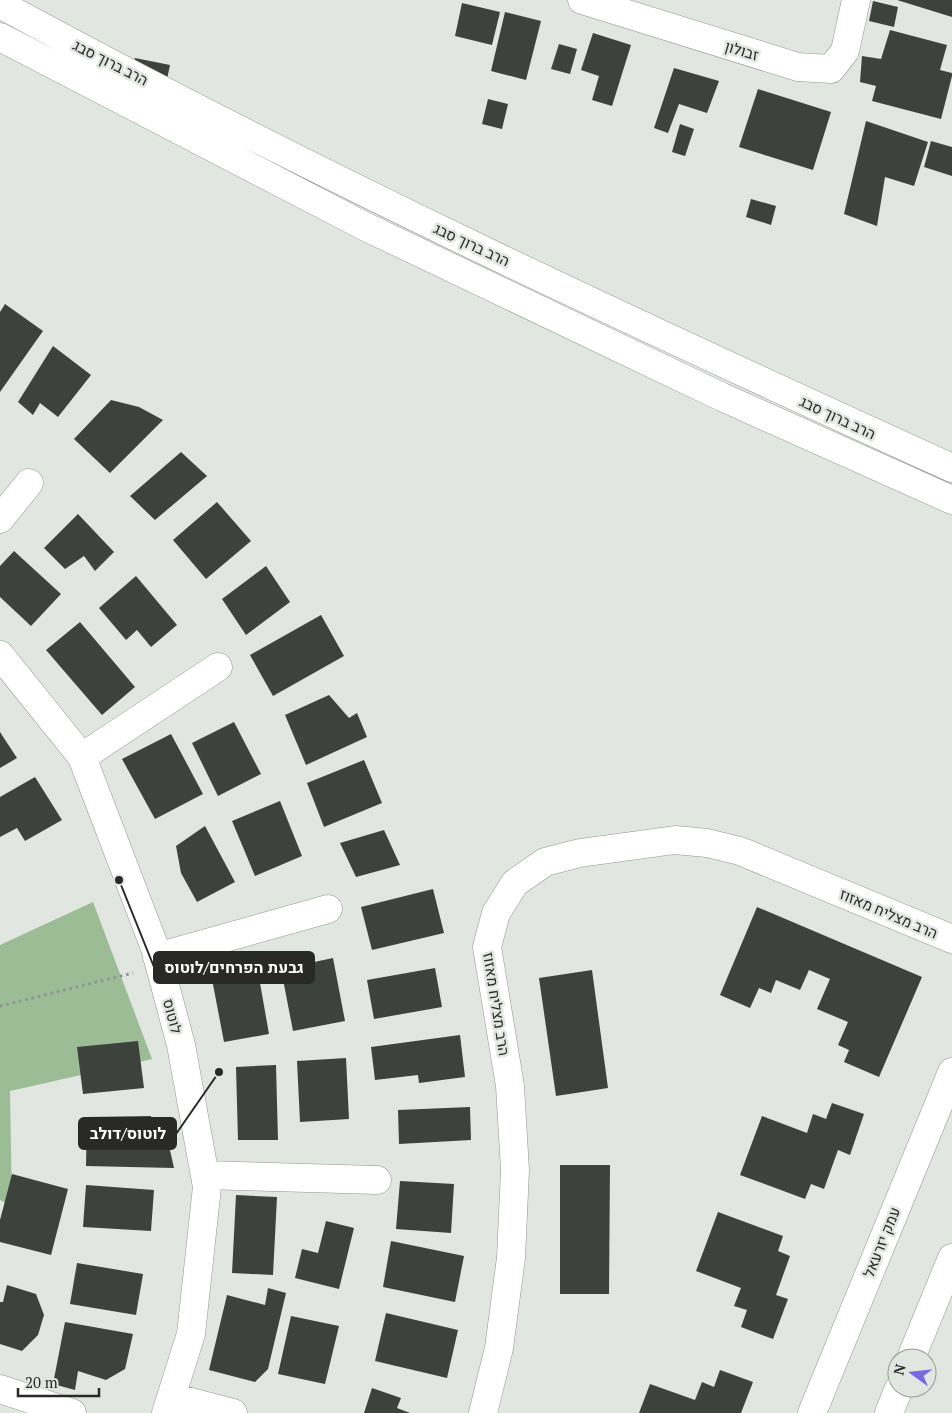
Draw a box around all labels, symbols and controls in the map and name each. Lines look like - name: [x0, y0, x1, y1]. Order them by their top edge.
- street label: הרב ברוך סבג: [70, 35, 152, 89]
- street label: זבולון: [723, 35, 761, 65]
- street label: הרב ברוך סבג: [431, 218, 513, 270]
- street label: הרב ברוך סבג: [797, 391, 879, 443]
- street label: הרב מצליח מאזוז: [837, 883, 941, 943]
- street label: הרב מצליח מאזוז: [479, 951, 515, 1057]
- callout: גבעת הפרחים/לוטוס: [154, 952, 314, 983]
- text: גבעת הפרחים/לוטוס: [164, 956, 304, 978]
- street label: לוטוס: [159, 996, 187, 1036]
- callout: לוטוס/דולב: [79, 1118, 176, 1149]
- text: לוטוס/דולב: [90, 1122, 167, 1144]
- street label: עמק יזרעאל: [858, 1204, 904, 1280]
- north arrow: [887, 1348, 937, 1398]
- text: N: [888, 1362, 910, 1377]
- scale bar: [18, 1366, 99, 1398]
- text: 20 m: [25, 1372, 58, 1392]

